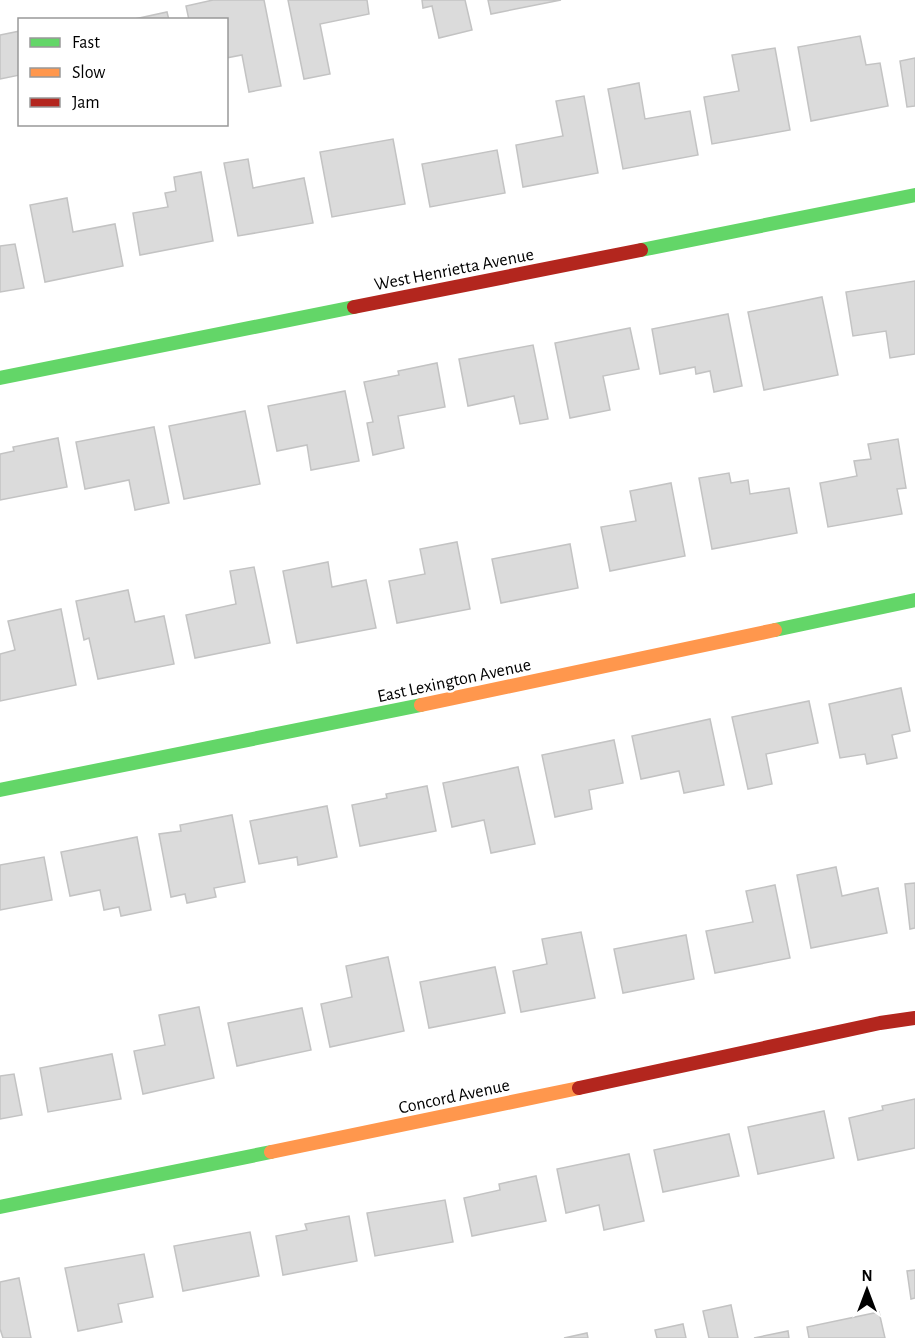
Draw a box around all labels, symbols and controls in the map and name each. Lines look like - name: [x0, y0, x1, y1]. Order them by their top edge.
- legend: [18, 18, 228, 126]
- text: Fast: [72, 34, 100, 52]
- text: Slow: [72, 64, 105, 82]
- text: Jam: [72, 94, 100, 112]
- street label: West Henrietta Avenue: [373, 246, 535, 294]
- street label: East Lexington Avenue: [376, 656, 533, 706]
- street label: Concord Avenue: [397, 1076, 511, 1118]
- north arrow: [837, 1260, 897, 1320]
- text: N: [861, 1268, 873, 1284]

